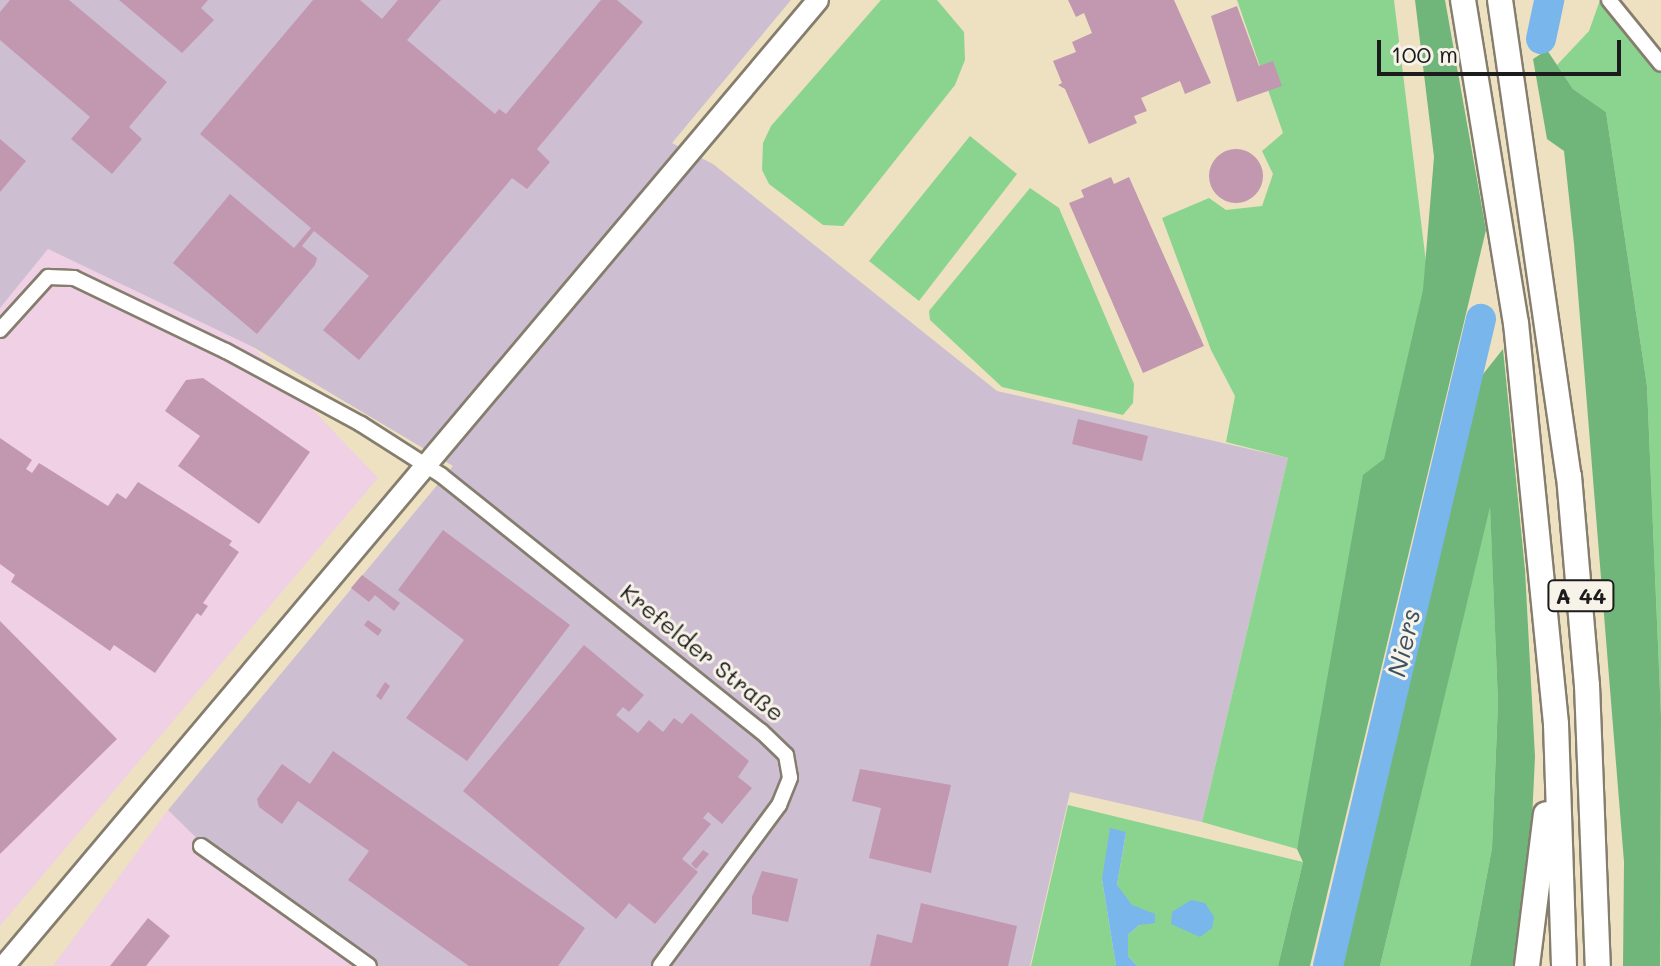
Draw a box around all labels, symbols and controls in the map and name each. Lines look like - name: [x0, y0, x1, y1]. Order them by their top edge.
- scale bar: [1381, 24, 1625, 74]
- text: 100 m: [1391, 38, 1458, 69]
- street label: Krefelder Straße: [615, 577, 791, 727]
- road number: A 44: [1547, 578, 1615, 614]
- water label: Niers: [1381, 606, 1427, 680]

